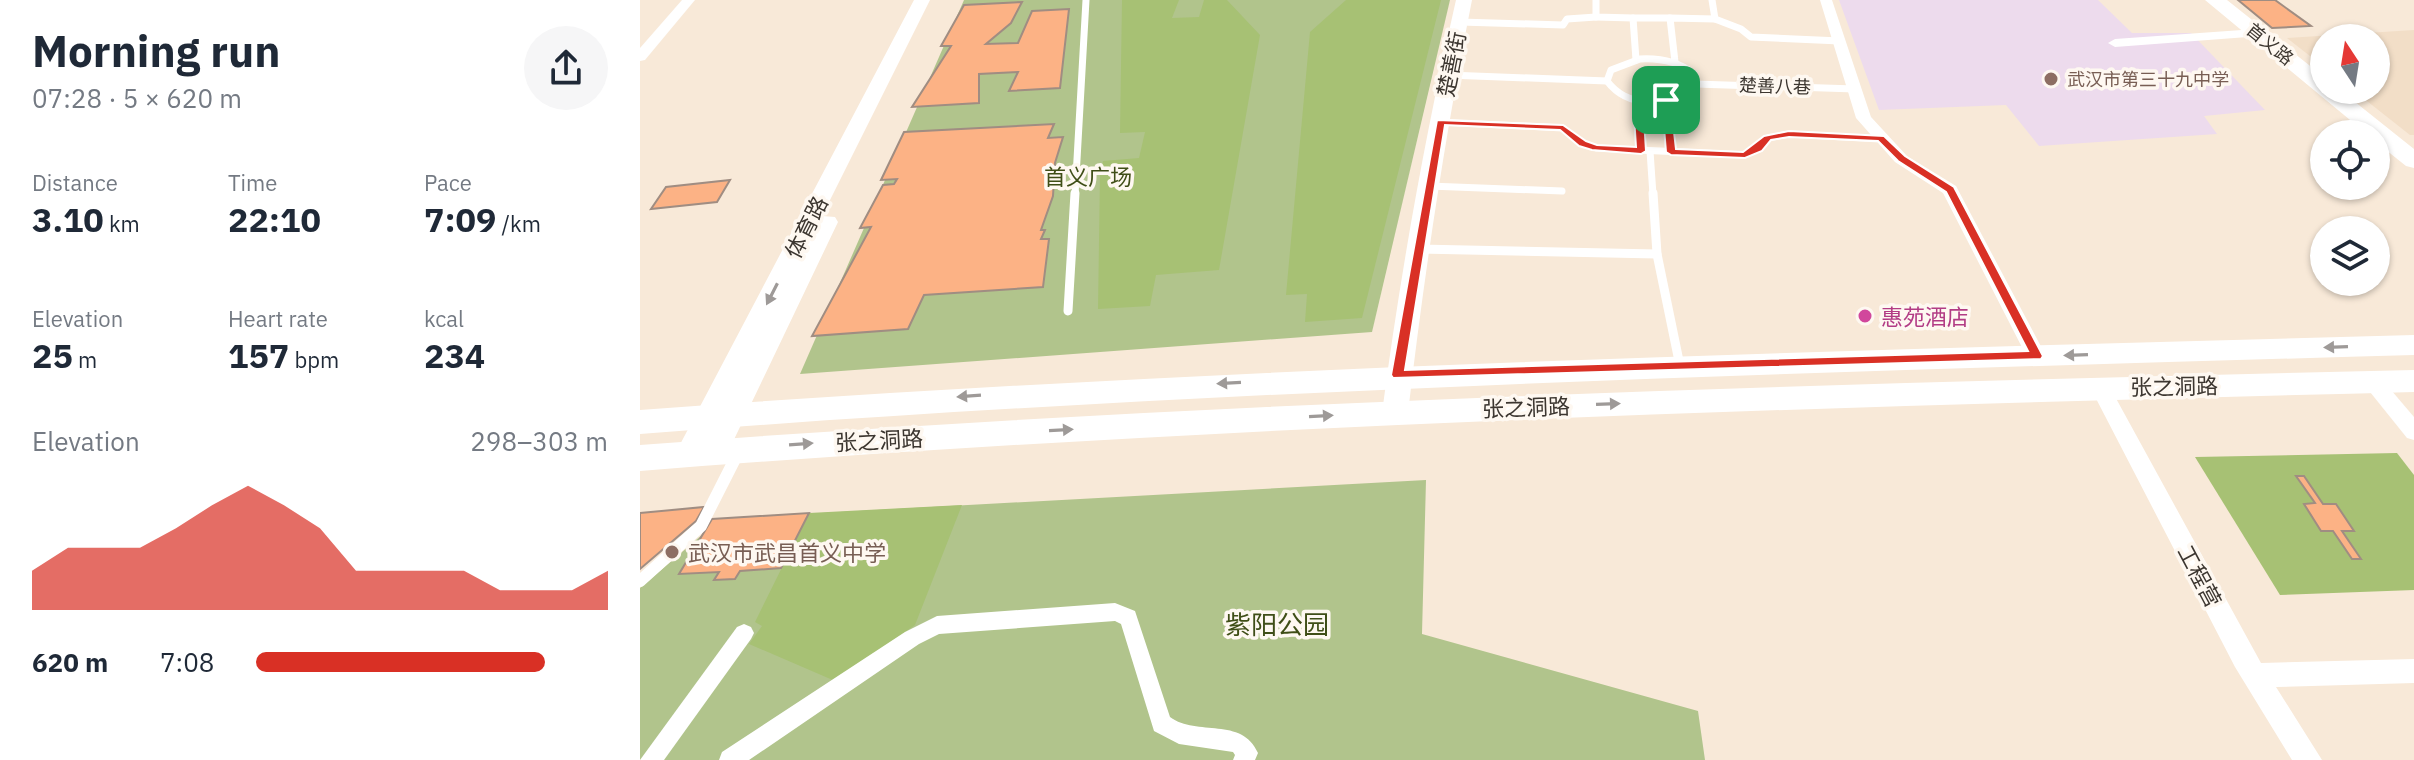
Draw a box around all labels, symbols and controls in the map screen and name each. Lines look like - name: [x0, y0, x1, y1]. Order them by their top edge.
- street label: 首义路: [2242, 18, 2298, 70]
- text: Morning run: [32, 22, 281, 79]
- north arrow: [2310, 24, 2390, 104]
- map controls: [2310, 24, 2390, 296]
- button: share: [524, 26, 608, 110]
- street label: 楚善街: [1430, 29, 1472, 99]
- pin: [1632, 66, 1700, 134]
- place label: 武汉市第三十九中学: [2067, 68, 2229, 91]
- marker: 武汉市第三十九中学: [2042, 70, 2060, 88]
- street label: 楚善八巷: [1739, 73, 1811, 99]
- icon: arrive: [1644, 78, 1688, 122]
- text: 07:28 · 5 × 620 m: [32, 81, 242, 115]
- button: locate: [2310, 120, 2390, 200]
- park label: 首义广场: [1044, 162, 1132, 191]
- text: Distance: [32, 168, 118, 197]
- text: Time: [228, 168, 277, 197]
- text: Pace: [424, 168, 472, 197]
- street label: 体育路: [778, 191, 834, 263]
- text: 3.10: [32, 197, 104, 241]
- text: 22:10: [228, 197, 321, 241]
- text: 7:09: [424, 197, 496, 241]
- text: km: [104, 209, 140, 238]
- text: /km: [496, 209, 541, 238]
- button: layers: [2310, 216, 2390, 296]
- one-way arrow: [765, 282, 778, 305]
- place label: 惠苑酒店: [1881, 302, 1969, 331]
- text: Elevation: [32, 304, 123, 333]
- text: Heart rate: [228, 304, 328, 333]
- text: kcal: [424, 304, 464, 333]
- marker: 惠苑酒店: [1856, 307, 1874, 325]
- text: 25: [32, 333, 73, 377]
- text: 157: [228, 333, 289, 377]
- text: 234: [424, 333, 485, 377]
- one-way arrow: [2323, 341, 2348, 354]
- text: m: [73, 345, 97, 374]
- text: bpm: [289, 345, 339, 374]
- one-way arrow: [2063, 348, 2088, 361]
- street label: 张之洞路: [2130, 371, 2218, 401]
- one-way arrow: [1216, 377, 1241, 390]
- one-way arrow: [956, 390, 981, 403]
- street label: 张之洞路: [1482, 391, 1570, 423]
- one-way arrow: [1596, 397, 1621, 410]
- one-way arrow: [1309, 409, 1334, 422]
- street label: 张之洞路: [834, 423, 924, 457]
- one-way arrow: [1049, 423, 1074, 436]
- text: Elevation: [32, 424, 140, 458]
- text: 298–303 m: [470, 424, 608, 458]
- one-way arrow: [789, 438, 814, 451]
- place label: 武汉市武昌首义中学: [688, 538, 886, 567]
- street label: 工程营: [2172, 540, 2228, 612]
- marker: 武汉市武昌首义中学: [663, 543, 681, 561]
- park label: 紫阳公园: [1225, 607, 1329, 641]
- text: 620 m: [32, 645, 108, 679]
- text: 7:08: [160, 645, 214, 679]

